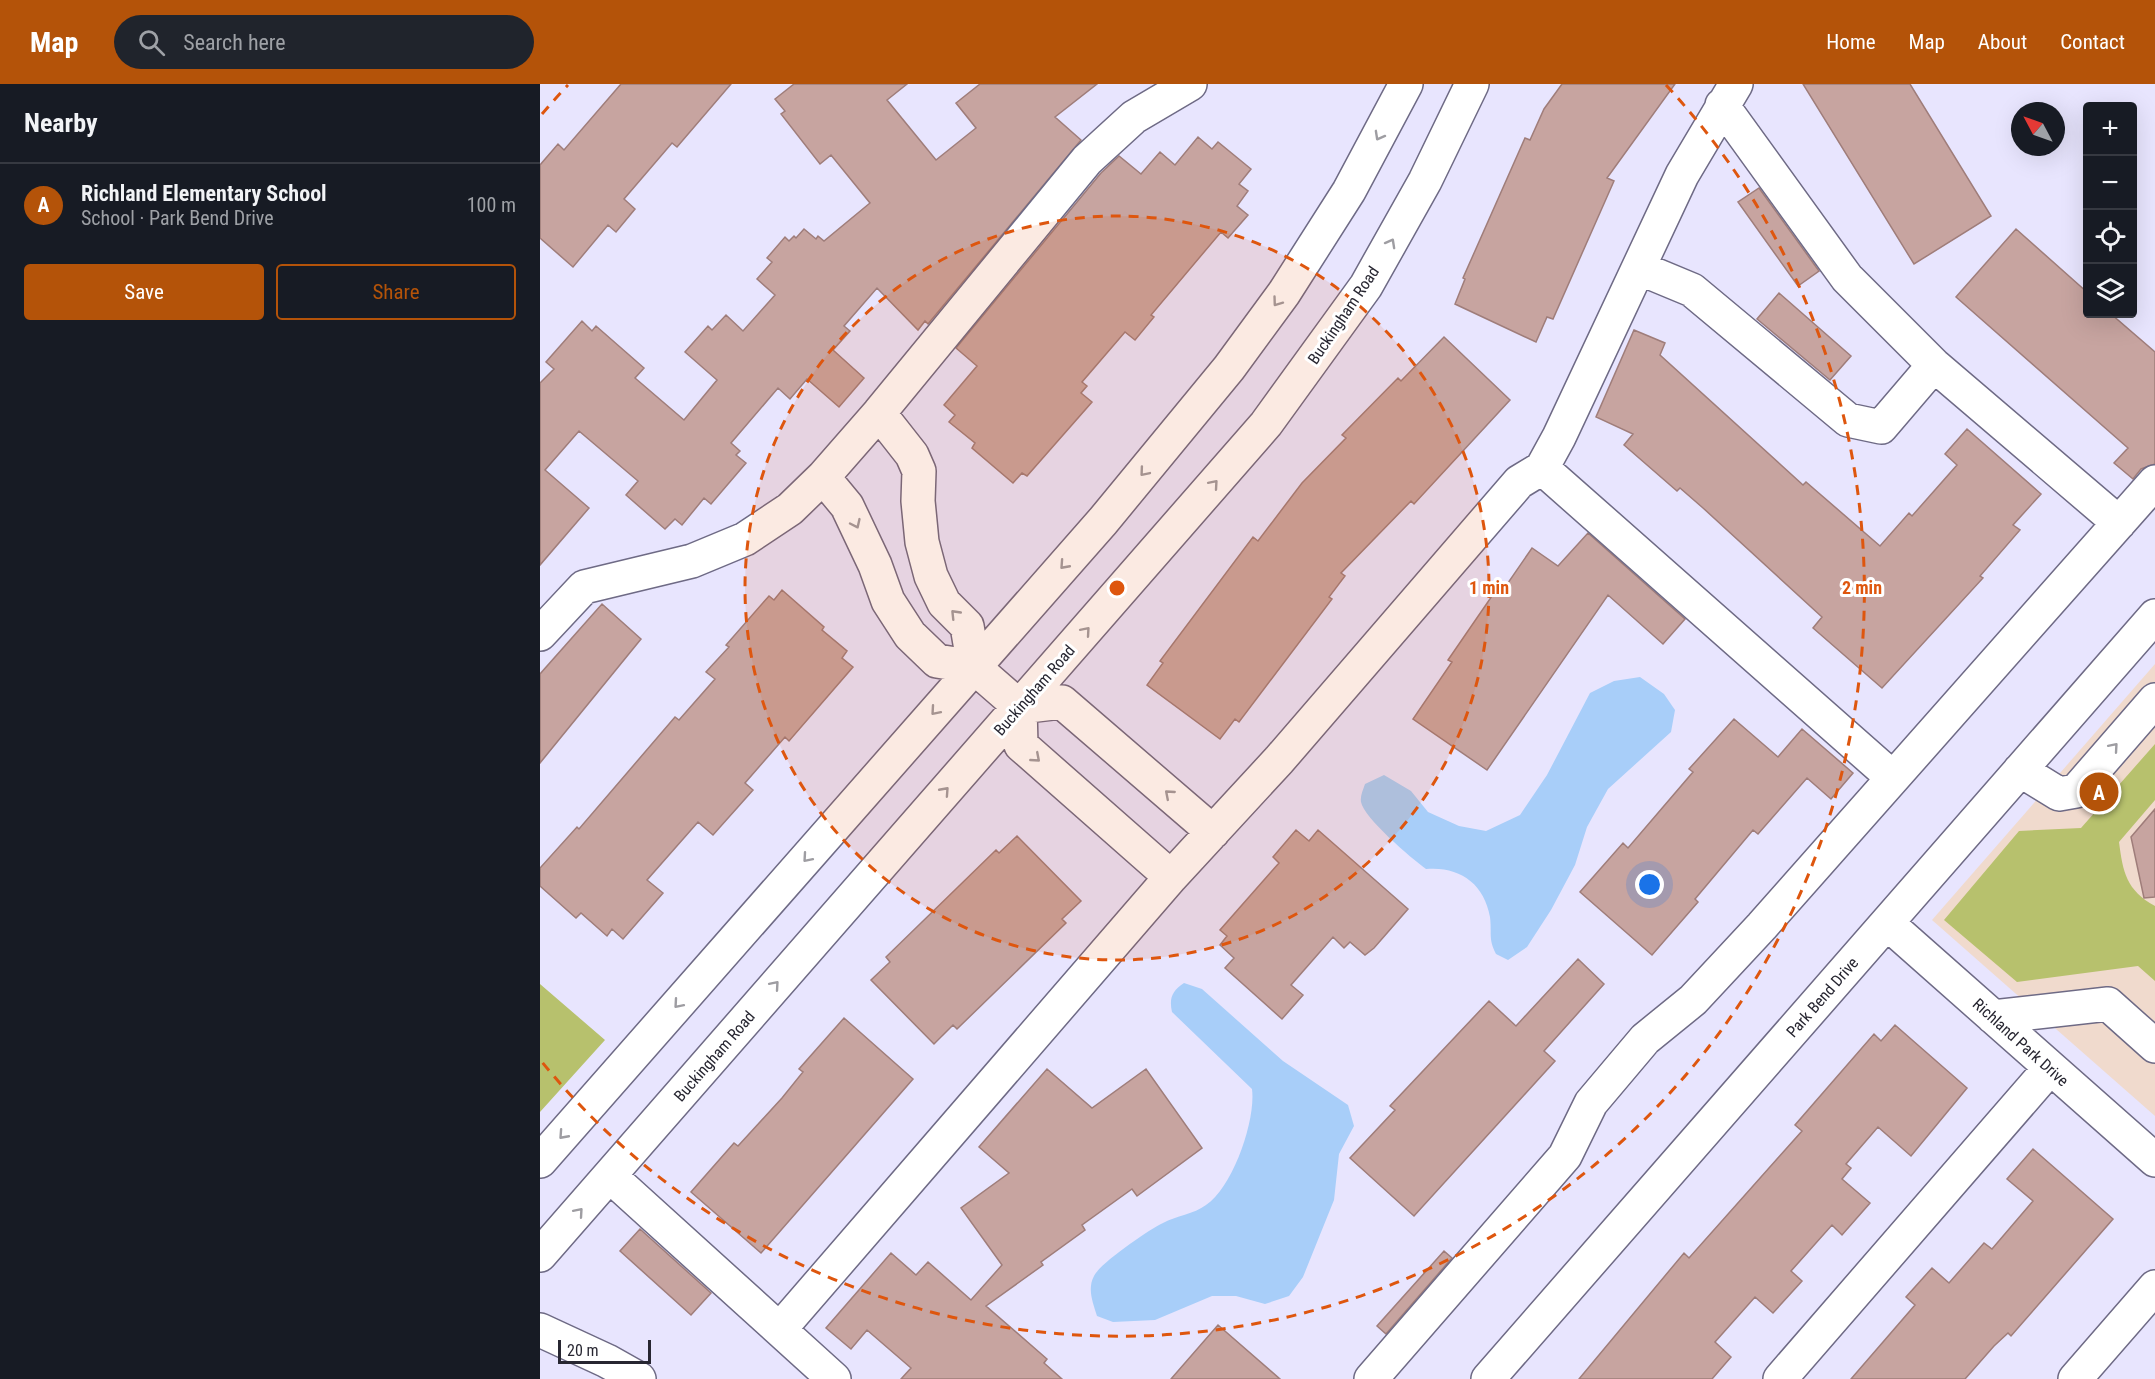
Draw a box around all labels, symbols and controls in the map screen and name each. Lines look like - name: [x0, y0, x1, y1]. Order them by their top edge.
- search box: [114, 15, 534, 69]
- text: Map: [30, 26, 78, 59]
- icon: search: [135, 26, 168, 59]
- text: Search here: [183, 30, 286, 55]
- text: Home: [1826, 30, 1876, 54]
- text: Map: [1909, 30, 1945, 54]
- text: About: [1978, 30, 2027, 54]
- text: Contact: [2060, 30, 2125, 54]
- north arrow: [2011, 102, 2065, 156]
- map controls: [2083, 102, 2137, 318]
- button: +: [2083, 102, 2137, 156]
- text: Nearby: [24, 108, 98, 138]
- one-way arrow: [1375, 130, 1386, 140]
- button: −: [2083, 156, 2137, 210]
- text: Richland Elementary School: [81, 181, 327, 206]
- text: A: [38, 193, 49, 217]
- text: 100 m: [467, 193, 516, 217]
- text: School · Park Bend Drive: [81, 206, 274, 230]
- button: locate: [2083, 210, 2137, 264]
- one-way arrow: [1384, 238, 1395, 249]
- street label: Buckingham Road: [1304, 263, 1383, 368]
- button: Save: [24, 264, 264, 320]
- button: Share: [276, 264, 516, 320]
- button: layers: [2083, 264, 2137, 318]
- one-way arrow: [1274, 295, 1285, 306]
- one-way arrow: [1140, 465, 1151, 476]
- one-way arrow: [1207, 480, 1218, 491]
- one-way arrow: [848, 518, 860, 529]
- one-way arrow: [1061, 558, 1072, 569]
- text: 1 min: [1469, 577, 1509, 598]
- text: 2 min: [1842, 577, 1882, 598]
- centre of rings: [1107, 578, 1127, 598]
- one-way arrow: [951, 610, 962, 620]
- one-way arrow: [1079, 627, 1090, 638]
- street label: Buckingham Road: [990, 641, 1079, 739]
- one-way arrow: [931, 704, 942, 715]
- one-way arrow: [2107, 743, 2118, 754]
- one-way arrow: [1029, 751, 1040, 762]
- pin: A: [2080, 770, 2118, 814]
- one-way arrow: [938, 787, 949, 798]
- one-way arrow: [1165, 790, 1176, 801]
- one-way arrow: [803, 851, 814, 862]
- your location: [1635, 870, 1664, 899]
- street label: Park Bend Drive: [1782, 953, 1862, 1041]
- one-way arrow: [768, 981, 779, 992]
- street label: Richland Park Drive: [1969, 994, 2072, 1090]
- one-way arrow: [674, 997, 685, 1008]
- street label: Buckingham Road: [670, 1007, 759, 1105]
- one-way arrow: [559, 1128, 570, 1139]
- one-way arrow: [572, 1208, 583, 1218]
- scale bar: [558, 1337, 651, 1364]
- text: 20 m: [567, 1341, 599, 1360]

